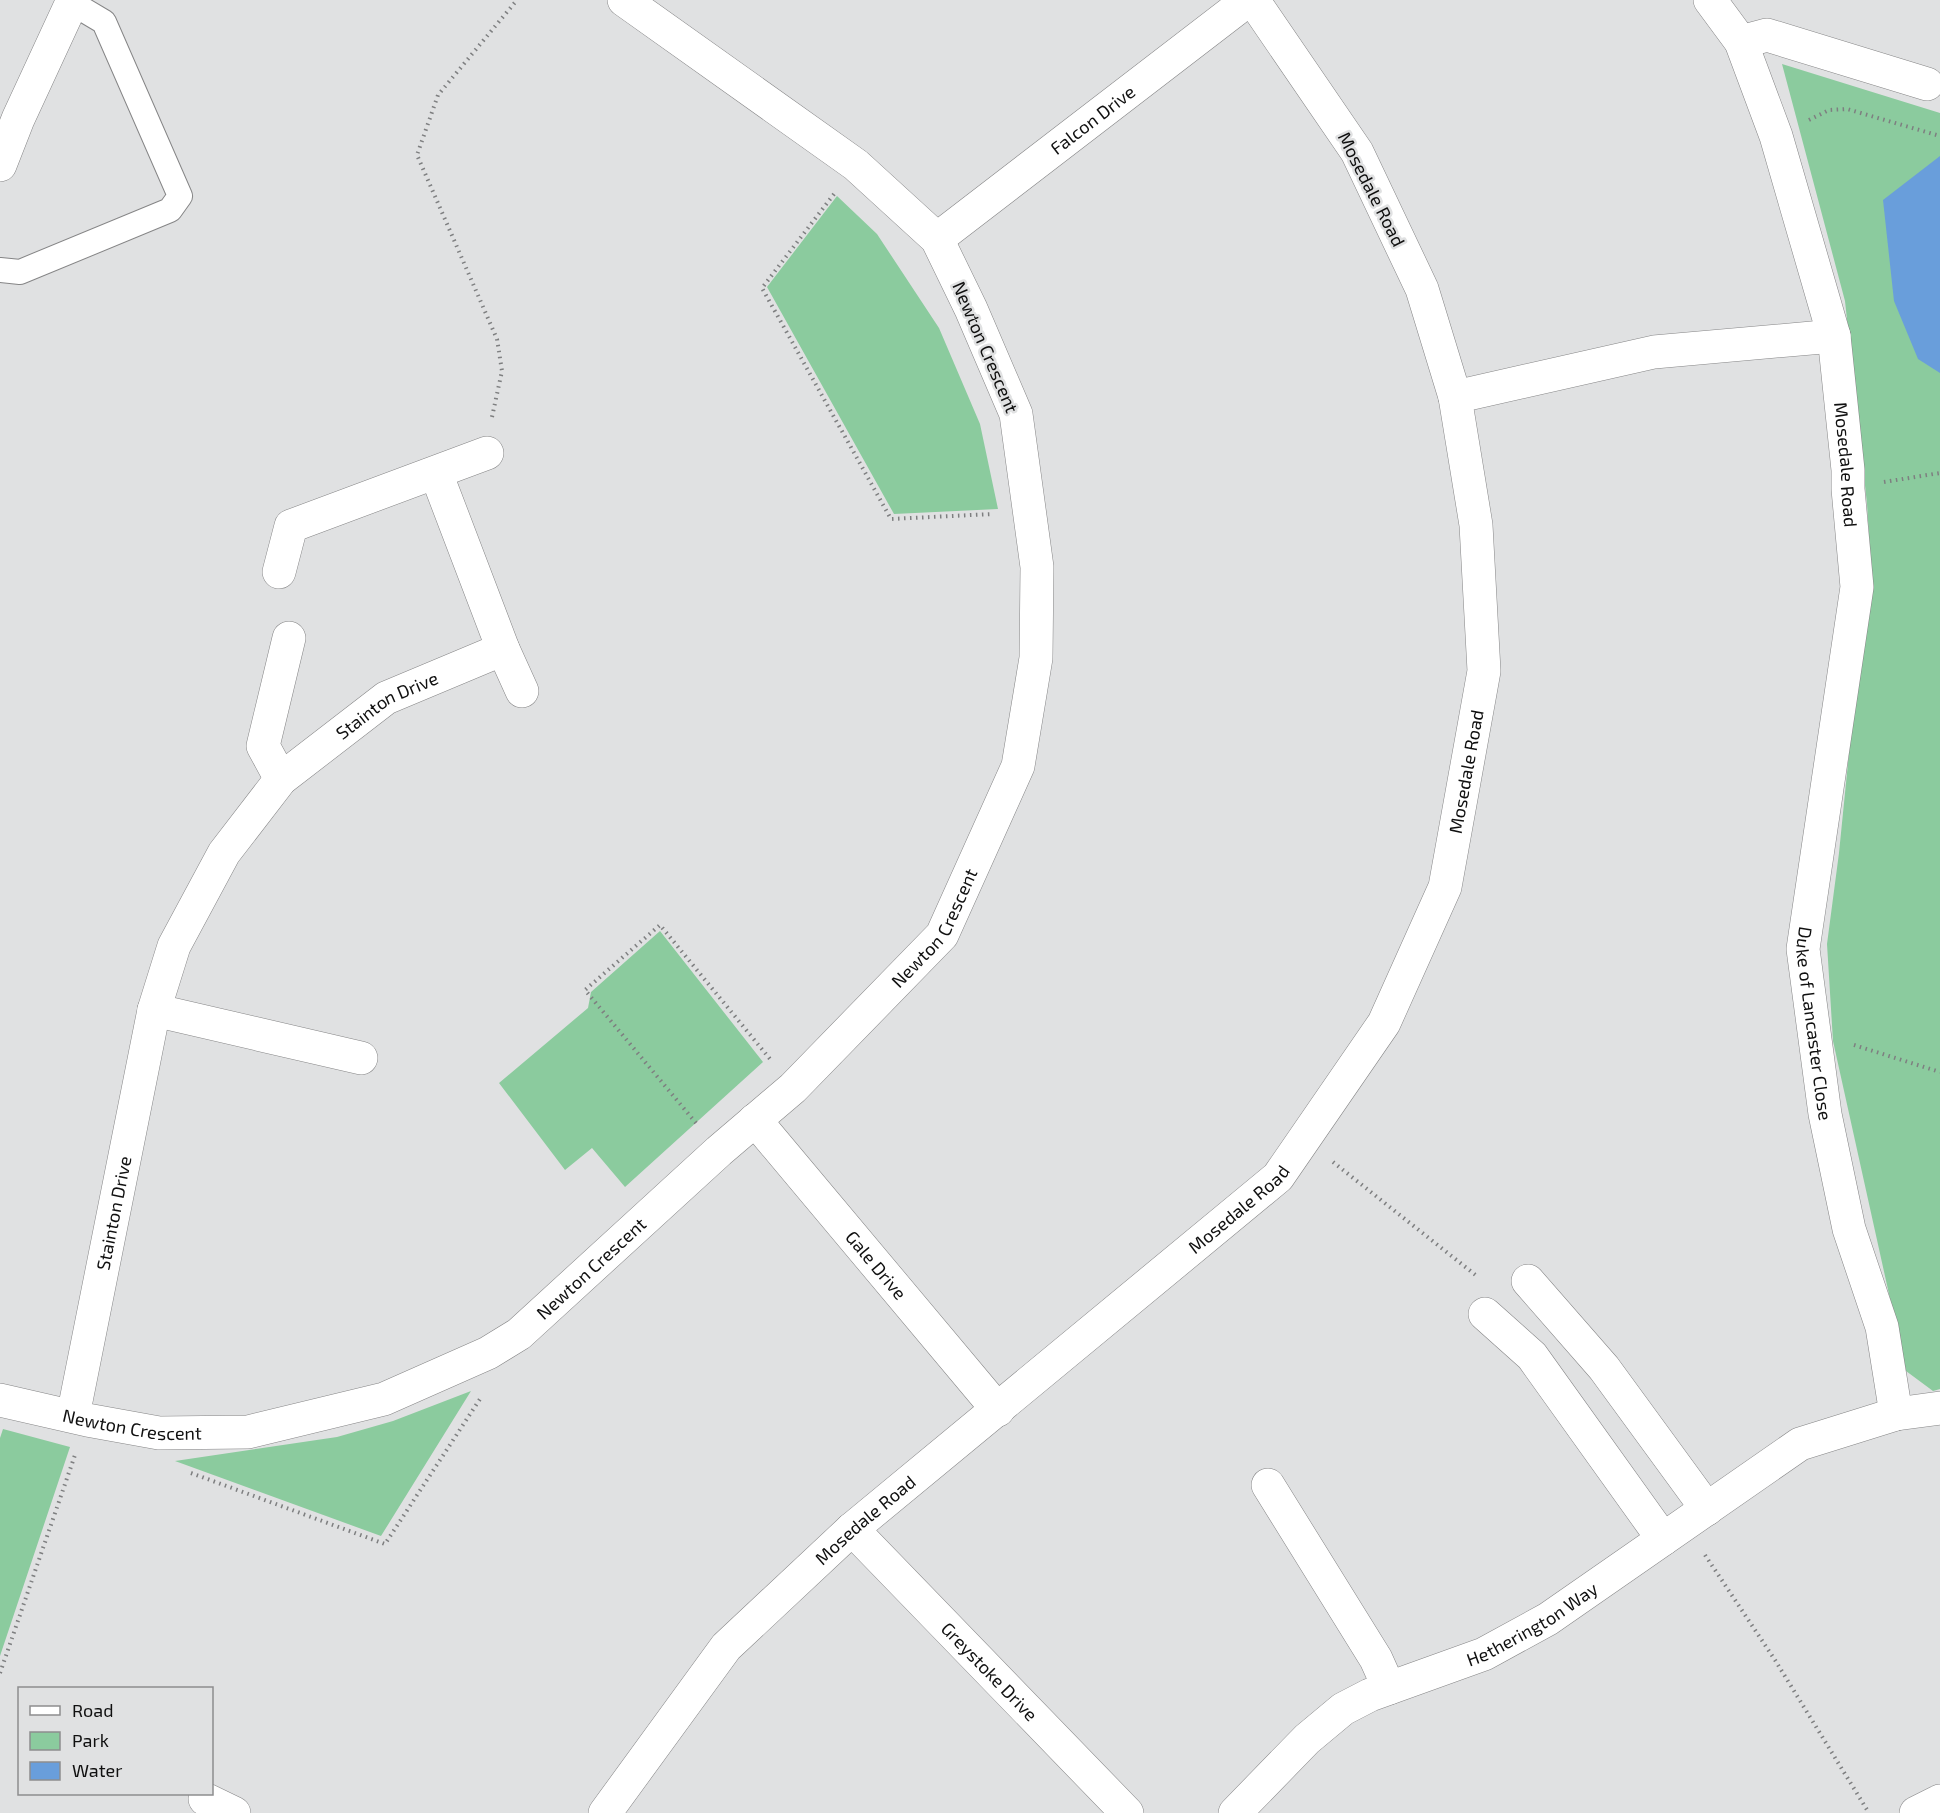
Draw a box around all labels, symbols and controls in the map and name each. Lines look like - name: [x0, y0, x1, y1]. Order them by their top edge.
- street label: Falcon Drive: [1046, 80, 1139, 159]
- street label: Mosedale Road: [1334, 128, 1410, 250]
- street label: Newton Crescent: [948, 278, 1024, 416]
- street label: Mosedale Road: [1830, 401, 1862, 528]
- street label: Stainton Drive: [331, 666, 441, 744]
- street label: Mosedale Road: [1444, 708, 1488, 835]
- street label: Newton Crescent: [886, 865, 982, 992]
- street label: Duke of Lancaster Close: [1792, 925, 1837, 1122]
- street label: Stainton Drive: [91, 1154, 136, 1272]
- street label: Mosedale Road: [1184, 1161, 1294, 1258]
- street label: Newton Crescent: [532, 1213, 650, 1324]
- street label: Gale Drive: [841, 1226, 911, 1304]
- street label: Newton Crescent: [61, 1404, 202, 1444]
- street label: Mosedale Road: [810, 1470, 920, 1569]
- street label: Hetherington Way: [1463, 1577, 1602, 1670]
- street label: Greystoke Drive: [937, 1617, 1043, 1725]
- legend: [18, 1687, 213, 1795]
- text: Road: [72, 1699, 113, 1721]
- text: Park: [72, 1729, 109, 1751]
- text: Water: [72, 1759, 122, 1781]

